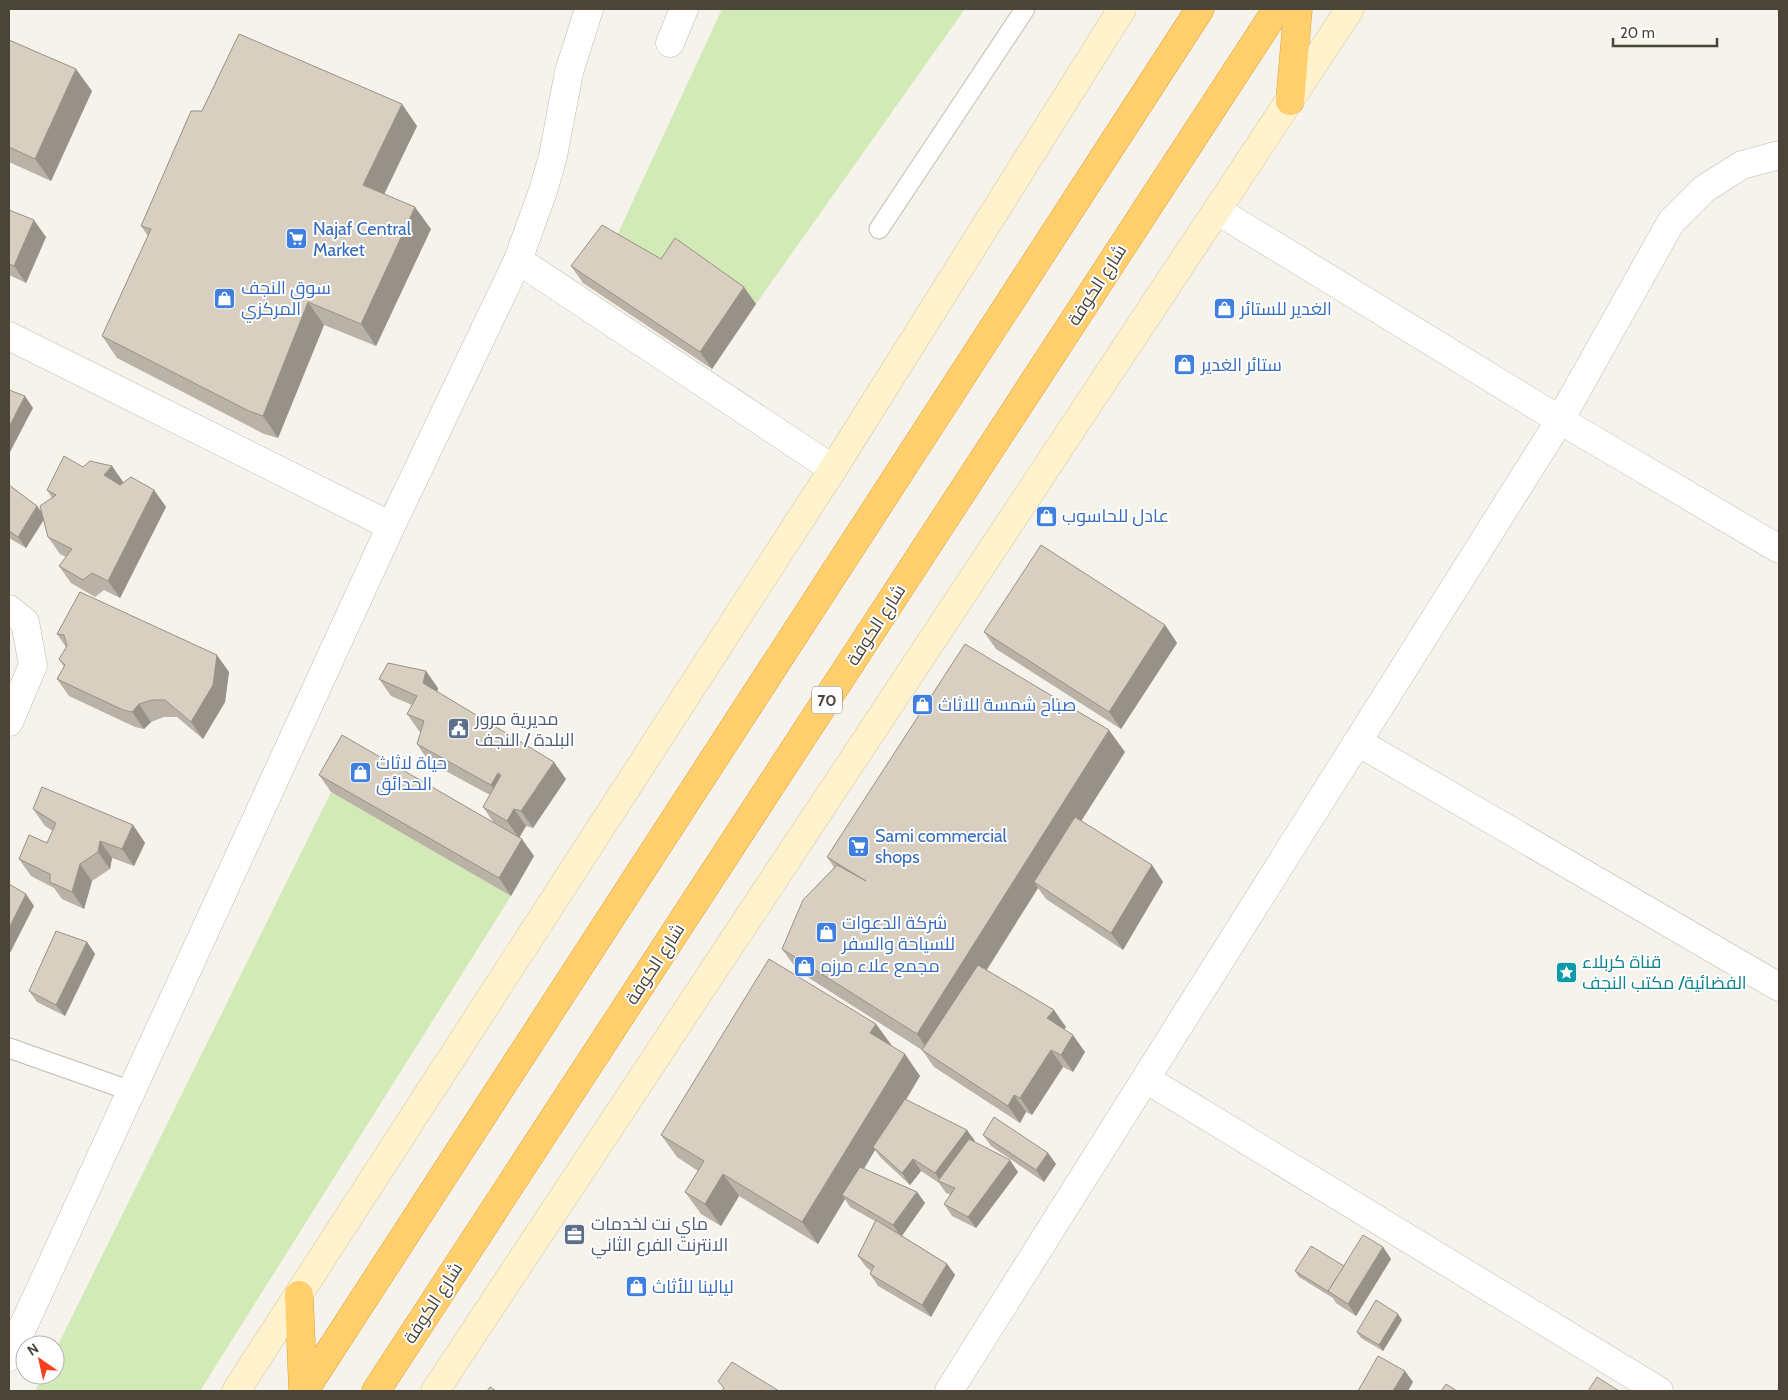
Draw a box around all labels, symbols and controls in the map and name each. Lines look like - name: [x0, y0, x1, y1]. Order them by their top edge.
- scale bar: [1613, 15, 1717, 47]
- text: 20 m: [1620, 24, 1655, 42]
- place label: Najaf Central Market: [313, 218, 412, 261]
- supermarket icon: Najaf Central Market: [285, 227, 309, 251]
- street label: شارع الكوفة: [1063, 240, 1132, 330]
- place label: سوق النجف المركزي: [241, 277, 331, 323]
- shop icon: سوق النجف المركزي: [213, 286, 237, 310]
- shop icon: الغدير للستائر: [1212, 297, 1236, 321]
- place label: الغدير للستائر: [1239, 298, 1332, 320]
- shop icon: ستائر الغدير: [1173, 353, 1197, 377]
- place label: ستائر الغدير: [1200, 354, 1282, 376]
- shop icon: عادل للحاسوب: [1034, 504, 1058, 528]
- place label: عادل للحاسوب: [1062, 505, 1169, 527]
- street label: شارع الكوفة: [842, 580, 911, 670]
- road number: 70: [812, 686, 842, 714]
- shop icon: صباح شمسة للاثاث: [910, 693, 934, 717]
- place label: صباح شمسة للاثاث: [938, 694, 1076, 717]
- place label: مديرية مرور البلدة / النجف: [474, 708, 575, 751]
- public building icon: مديرية مرور البلدة / النجف: [447, 717, 471, 741]
- place label: حياة لاثاث الحدائق: [376, 752, 447, 796]
- shop icon: حياة لاثاث الحدائق: [348, 761, 372, 785]
- place label: Sami commercial shops: [875, 825, 1008, 868]
- supermarket icon: Sami commercial shops: [847, 834, 871, 858]
- place label: شركة الدعوات للسياحة والسفر: [841, 912, 955, 955]
- street label: شارع الكوفة: [621, 919, 690, 1009]
- shop icon: شركة الدعوات للسياحة والسفر: [814, 921, 838, 945]
- place label: قناة كربلاء الفضائية/ مكتب النجف: [1582, 951, 1747, 994]
- shop icon: مجمع علاء مرزه: [793, 954, 817, 978]
- place label: مجمع علاء مرزه: [821, 955, 940, 978]
- place icon: قناة كربلاء الفضائية/ مكتب النجف: [1554, 960, 1578, 984]
- place label: ماي نت لخدمات الانترنت الفرع الثاني: [591, 1213, 728, 1259]
- office icon: ماي نت لخدمات الانترنت الفرع الثاني: [563, 1222, 587, 1246]
- street label: شارع الكوفة: [399, 1258, 468, 1348]
- shop icon: ليالينا للأثاث: [624, 1275, 648, 1299]
- place label: ليالينا للأثاث: [652, 1276, 734, 1298]
- north arrow: [15, 1335, 65, 1385]
- text: N: [24, 1339, 42, 1359]

